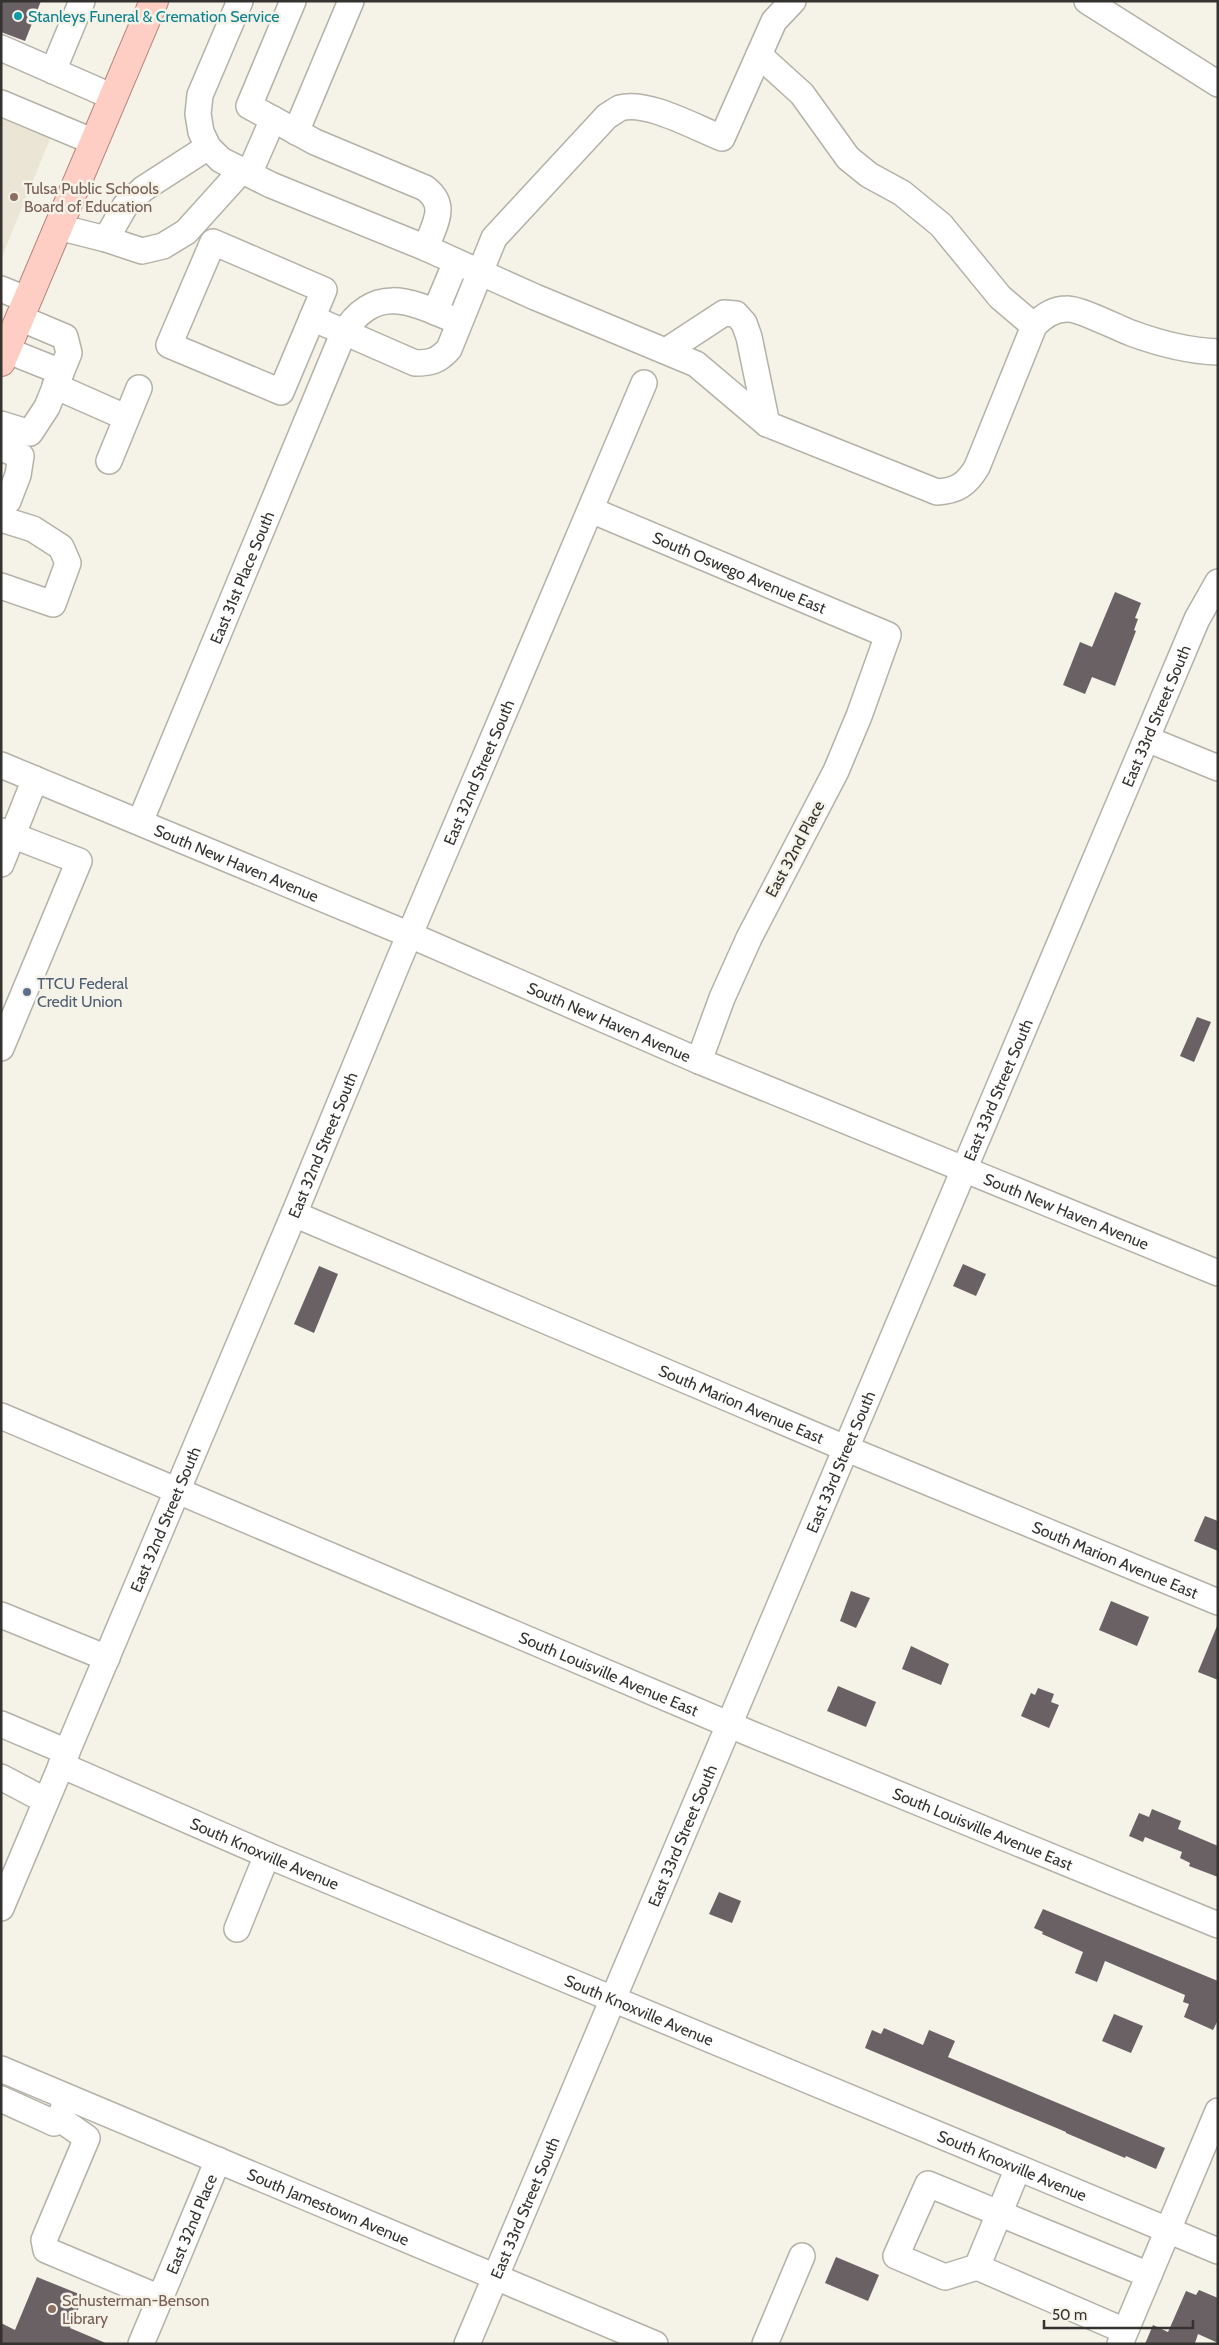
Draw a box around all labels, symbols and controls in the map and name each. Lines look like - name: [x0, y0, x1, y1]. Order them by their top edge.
- place label: Stanleys Funeral & Cremation Service: [28, 7, 279, 26]
- marker: Stanleys Funeral & Cremation Service: [12, 10, 24, 22]
- place label: Tulsa Public Schools Board of Education: [24, 179, 159, 216]
- marker: Tulsa Public Schools Board of Education: [8, 191, 20, 203]
- street label: East 31st Place South: [206, 508, 278, 646]
- street label: South Oswego Avenue East: [650, 528, 829, 618]
- street label: East 33rd Street South: [1118, 642, 1194, 790]
- street label: East 32nd Street South: [439, 697, 518, 848]
- street label: East 32nd Place: [762, 798, 828, 900]
- street label: South New Haven Avenue: [151, 820, 322, 906]
- place label: TTCU Federal Credit Union: [37, 974, 128, 1011]
- street label: South New Haven Avenue: [524, 978, 694, 1066]
- marker: TTCU Federal Credit Union: [21, 986, 33, 998]
- street label: East 33rd Street South: [959, 1016, 1036, 1164]
- street label: East 32nd Street South: [284, 1069, 361, 1221]
- street label: South New Haven Avenue: [981, 1169, 1152, 1253]
- street label: South Marion Avenue East: [656, 1361, 827, 1448]
- street label: East 33rd Street South: [802, 1388, 879, 1536]
- street label: East 32nd Street South: [126, 1444, 204, 1595]
- street label: South Marion Avenue East: [1029, 1517, 1202, 1602]
- street label: South Louisville Avenue East: [516, 1627, 702, 1720]
- street label: East 33rd Street South: [644, 1762, 721, 1909]
- street label: South Louisville Avenue East: [890, 1783, 1076, 1874]
- street label: South Knoxville Avenue: [187, 1813, 342, 1893]
- street label: South Knoxville Avenue: [562, 1971, 717, 2049]
- street label: South Knoxville Avenue: [935, 2126, 1090, 2205]
- street label: East 33rd Street South: [486, 2134, 563, 2282]
- street label: South Jamestown Avenue: [244, 2164, 412, 2249]
- street label: East 32nd Place: [162, 2171, 221, 2277]
- place label: Schusterman-Benson Library: [62, 2291, 209, 2328]
- scale bar: [1044, 2298, 1193, 2330]
- marker: Schusterman-Benson Library: [46, 2303, 58, 2315]
- text: 50 m: [1052, 2306, 1087, 2324]

